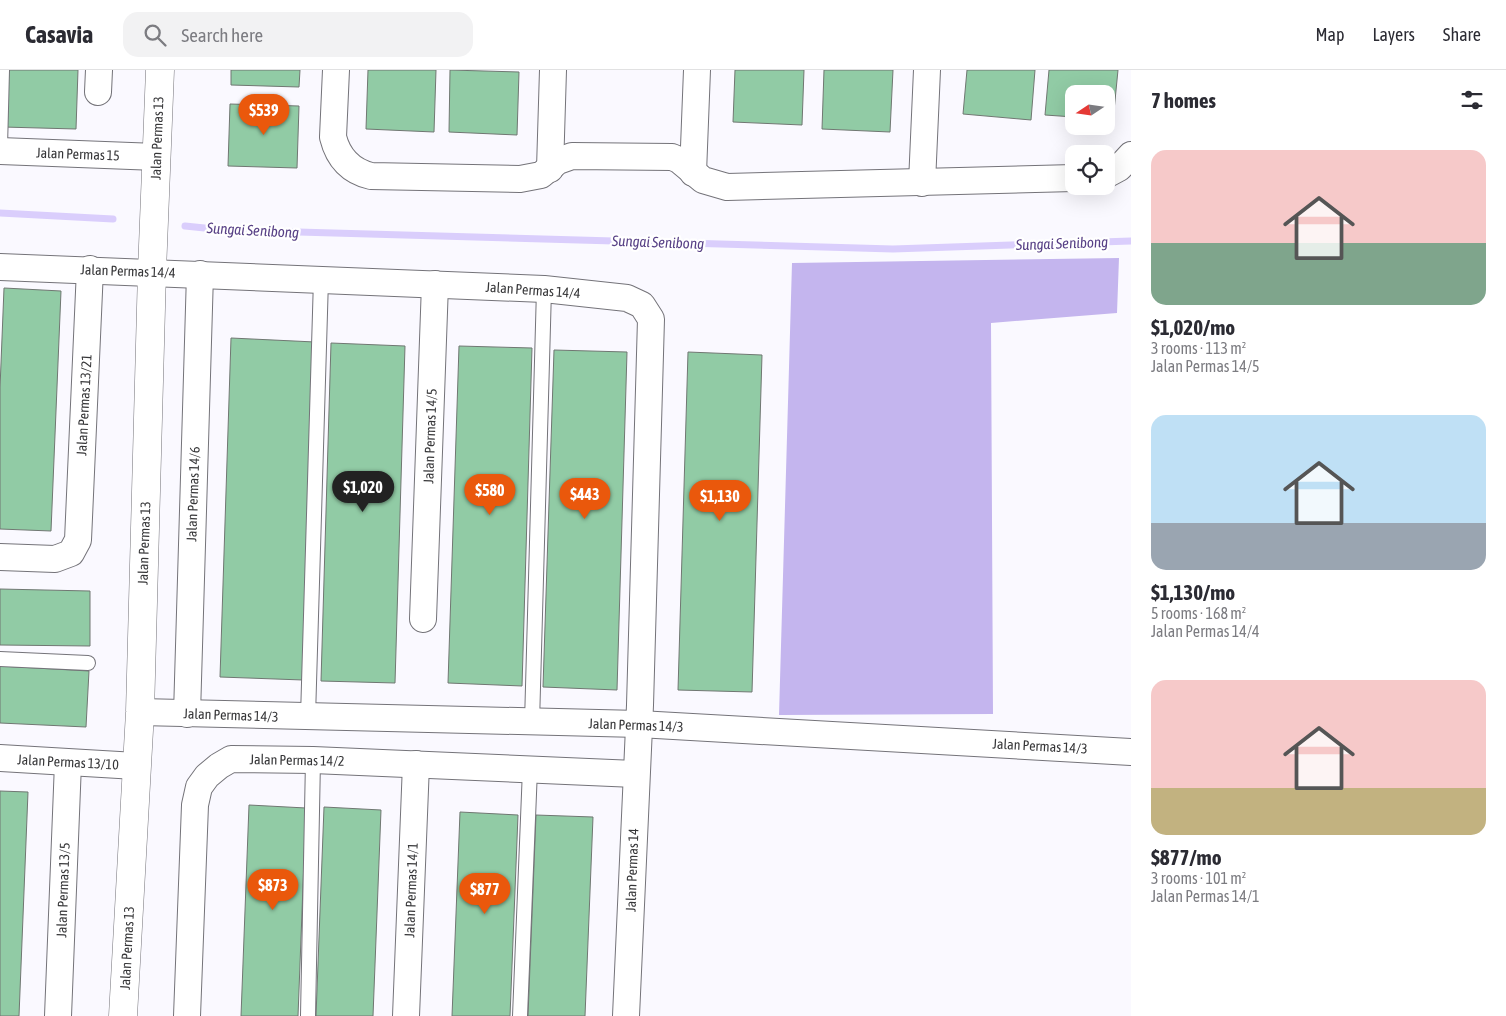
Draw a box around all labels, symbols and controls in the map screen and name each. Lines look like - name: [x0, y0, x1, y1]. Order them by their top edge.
- search box: [123, 12, 473, 57]
- text: Casavia: [25, 21, 93, 48]
- icon: search: [141, 21, 169, 49]
- text: Search here: [181, 24, 263, 46]
- text: Map: [1315, 24, 1344, 45]
- text: Layers: [1372, 24, 1415, 45]
- text: Share: [1443, 24, 1481, 45]
- north arrow: [1065, 85, 1115, 135]
- map controls: [1065, 85, 1115, 195]
- icon: filters: [1458, 86, 1486, 114]
- text: 7 homes: [1151, 88, 1216, 112]
- pin: $539: [234, 93, 294, 136]
- street label: Jalan Permas 13: [148, 96, 166, 180]
- text: $539: [249, 101, 279, 119]
- street label: Jalan Permas 15: [36, 145, 120, 163]
- button: locate: [1065, 145, 1115, 195]
- icon: home: [1274, 183, 1364, 273]
- water label: Sungai Senibong: [205, 219, 300, 241]
- water label: Sungai Senibong: [611, 232, 704, 252]
- water label: Sungai Senibong: [1015, 233, 1108, 253]
- street label: Jalan Permas 14/4: [80, 261, 176, 281]
- street label: Jalan Permas 14/4: [485, 279, 581, 301]
- text: $1,020/mo: [1151, 315, 1235, 339]
- text: 3 rooms · 113 m²: [1151, 339, 1246, 357]
- street label: Jalan Permas 13/21: [73, 354, 95, 456]
- text: Jalan Permas 14/5: [1151, 357, 1260, 375]
- street label: Jalan Permas 14/5: [420, 388, 440, 484]
- street label: Jalan Permas 14/6: [183, 446, 203, 542]
- icon: home: [1274, 448, 1364, 538]
- pin: $1,020: [322, 470, 404, 513]
- pin: $580: [460, 474, 520, 516]
- text: $1,020: [343, 478, 383, 496]
- pin: $443: [555, 478, 615, 520]
- pin: $1,130: [679, 480, 761, 522]
- text: $580: [475, 481, 505, 499]
- text: $443: [570, 485, 600, 503]
- text: $1,130: [700, 487, 740, 505]
- street label: Jalan Permas 13: [135, 501, 153, 585]
- text: $1,130/mo: [1151, 580, 1235, 604]
- text: 5 rooms · 168 m²: [1151, 604, 1246, 622]
- text: Jalan Permas 14/4: [1151, 622, 1260, 640]
- street label: Jalan Permas 14/3: [183, 705, 279, 725]
- icon: home: [1274, 713, 1364, 803]
- street label: Jalan Permas 14/3: [588, 715, 684, 735]
- street label: Jalan Permas 14/3: [992, 736, 1088, 756]
- street label: Jalan Permas 13/10: [17, 751, 120, 773]
- street label: Jalan Permas 14/2: [249, 751, 345, 769]
- street label: Jalan Permas 14: [623, 827, 641, 912]
- street label: Jalan Permas 13/5: [53, 842, 73, 938]
- street label: Jalan Permas 14/1: [401, 842, 421, 938]
- text: $877/mo: [1151, 845, 1222, 869]
- pin: $873: [243, 868, 303, 911]
- text: 3 rooms · 101 m²: [1151, 869, 1246, 887]
- pin: $877: [455, 872, 515, 915]
- text: $873: [258, 876, 288, 894]
- text: $877: [470, 880, 500, 898]
- text: Jalan Permas 14/1: [1151, 887, 1260, 905]
- street label: Jalan Permas 13: [117, 906, 137, 990]

